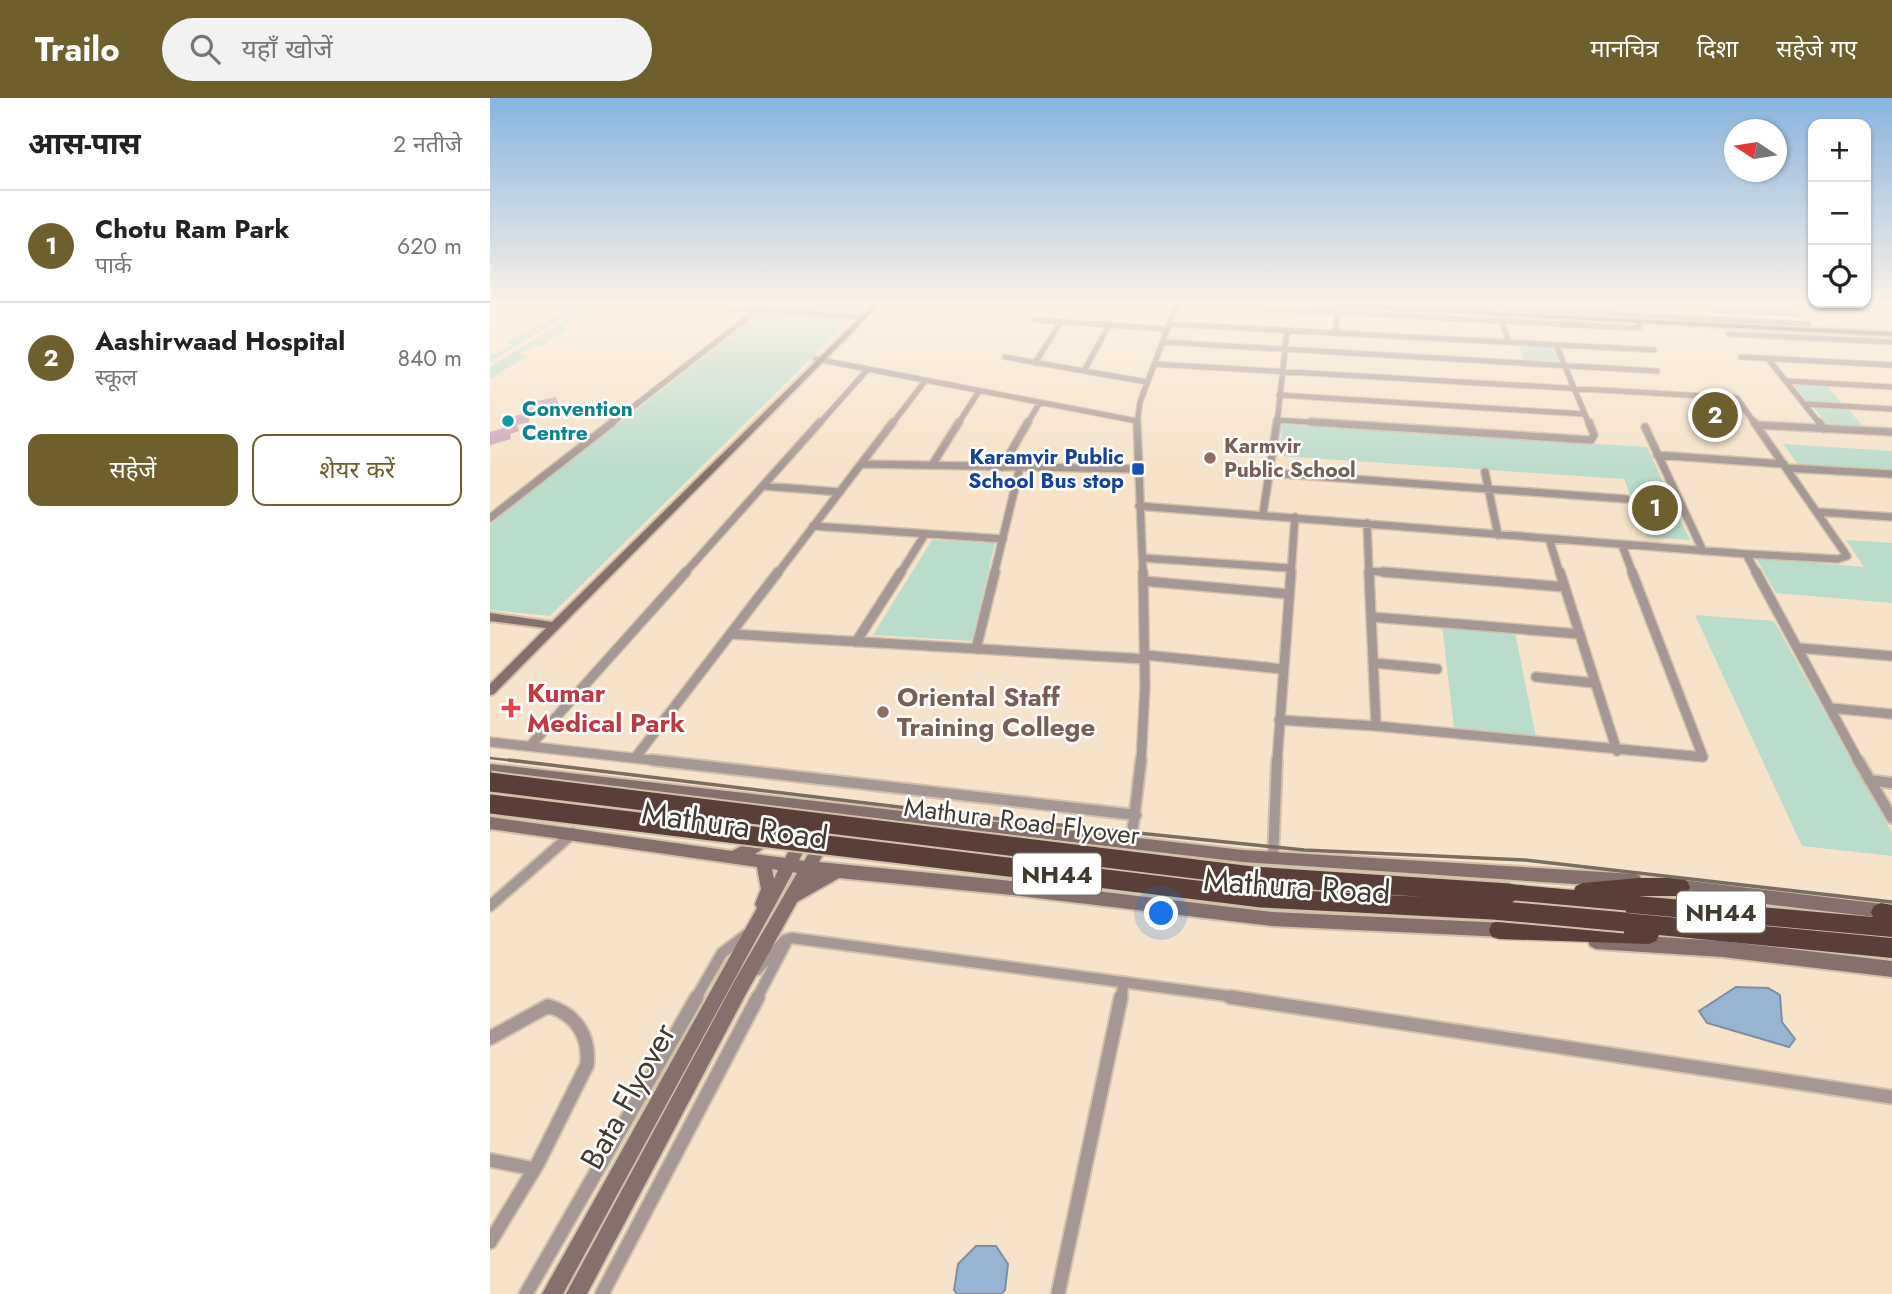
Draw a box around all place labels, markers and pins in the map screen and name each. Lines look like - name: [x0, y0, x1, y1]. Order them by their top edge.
- pin: 2: [1692, 389, 1738, 441]
- place label: Convention Centre: [522, 394, 633, 448]
- marker: Convention Centre: [500, 413, 516, 429]
- place label: Karmvir Public School: [1224, 431, 1356, 485]
- place label: Karamvir Public School Bus stop: [968, 442, 1124, 496]
- marker: Karmvir Public School: [1202, 450, 1218, 466]
- marker: Karamvir Public School Bus stop: [1130, 461, 1146, 477]
- pin: 1: [1632, 482, 1678, 534]
- place label: Kumar Medical Park: [527, 674, 685, 742]
- place label: Oriental Staff Training College: [897, 678, 1095, 746]
- marker: Kumar Medical Park: [501, 698, 521, 718]
- marker: Oriental Staff Training College: [875, 704, 891, 720]

